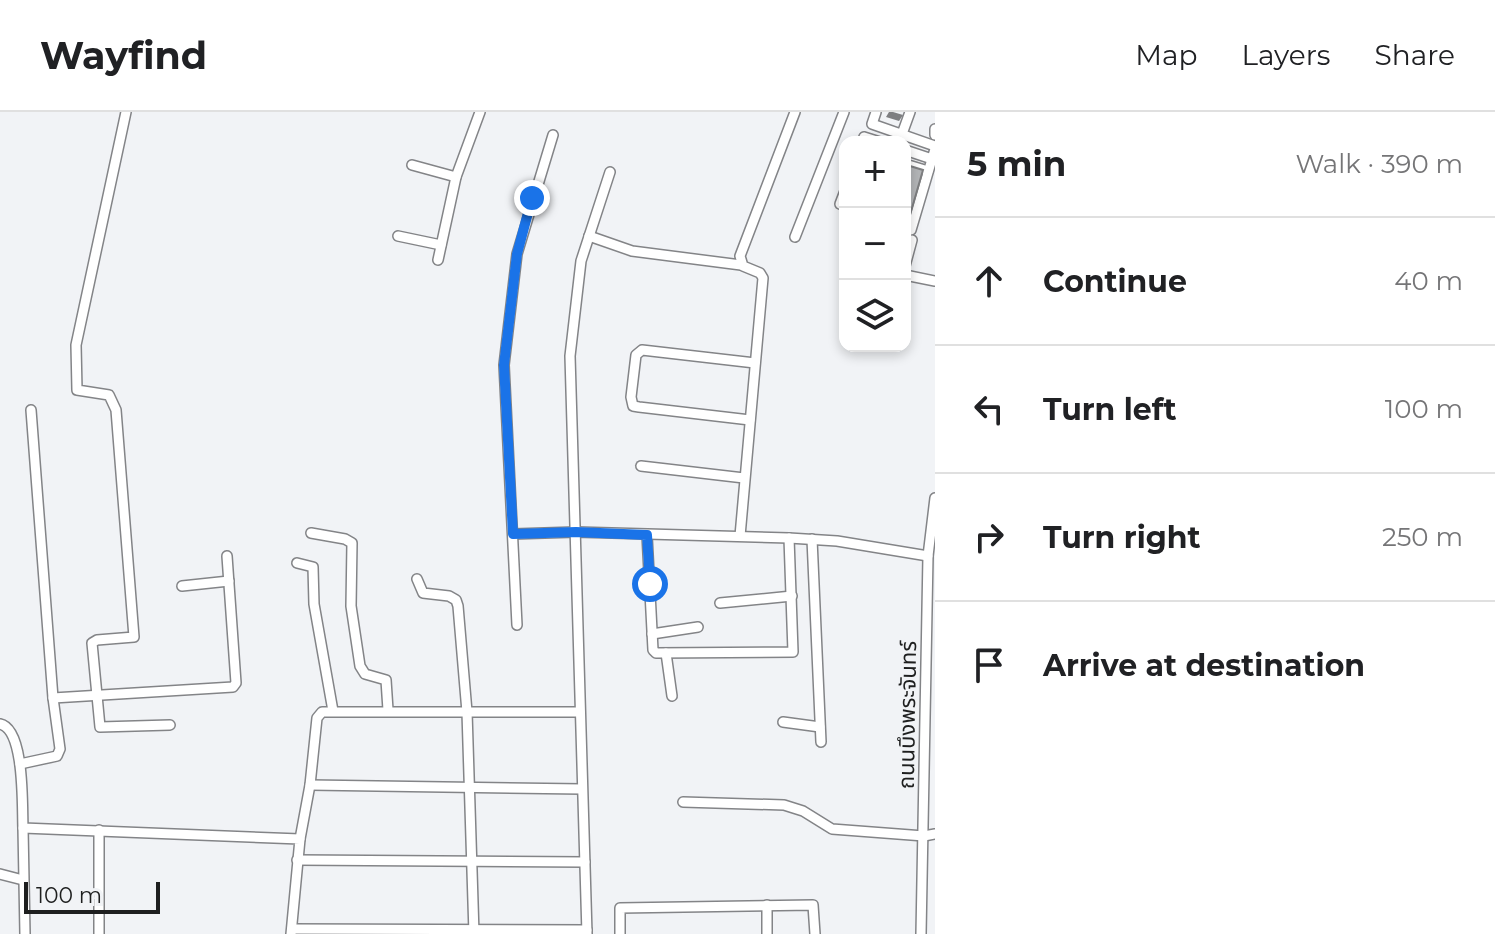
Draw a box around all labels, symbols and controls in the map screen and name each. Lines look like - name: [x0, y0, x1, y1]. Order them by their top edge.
- text: Wayfind: [40, 32, 207, 79]
- text: Map: [1135, 38, 1198, 72]
- text: Layers: [1242, 38, 1331, 72]
- text: Share: [1375, 38, 1455, 72]
- map controls: [839, 136, 911, 352]
- button: +: [839, 136, 911, 208]
- text: 5 min: [967, 143, 1066, 185]
- text: Walk · 390 m: [1295, 148, 1463, 180]
- route end: [514, 180, 550, 216]
- button: −: [839, 208, 911, 280]
- icon: ahead: [967, 259, 1011, 303]
- text: Continue: [1043, 263, 1187, 300]
- text: 40 m: [1394, 265, 1463, 297]
- button: layers: [839, 280, 911, 352]
- icon: left: [967, 387, 1011, 431]
- text: Turn left: [1043, 391, 1176, 428]
- text: 100 m: [1385, 393, 1463, 425]
- icon: right: [967, 515, 1011, 559]
- text: Turn right: [1043, 519, 1200, 556]
- text: 250 m: [1382, 521, 1463, 553]
- route start: [632, 566, 668, 602]
- street label: ถนนบึงพระจันทร์: [893, 640, 922, 789]
- icon: arrive: [967, 643, 1011, 687]
- text: Arrive at destination: [1043, 647, 1365, 684]
- scale bar: [24, 878, 160, 914]
- text: 100 m: [36, 882, 102, 909]

